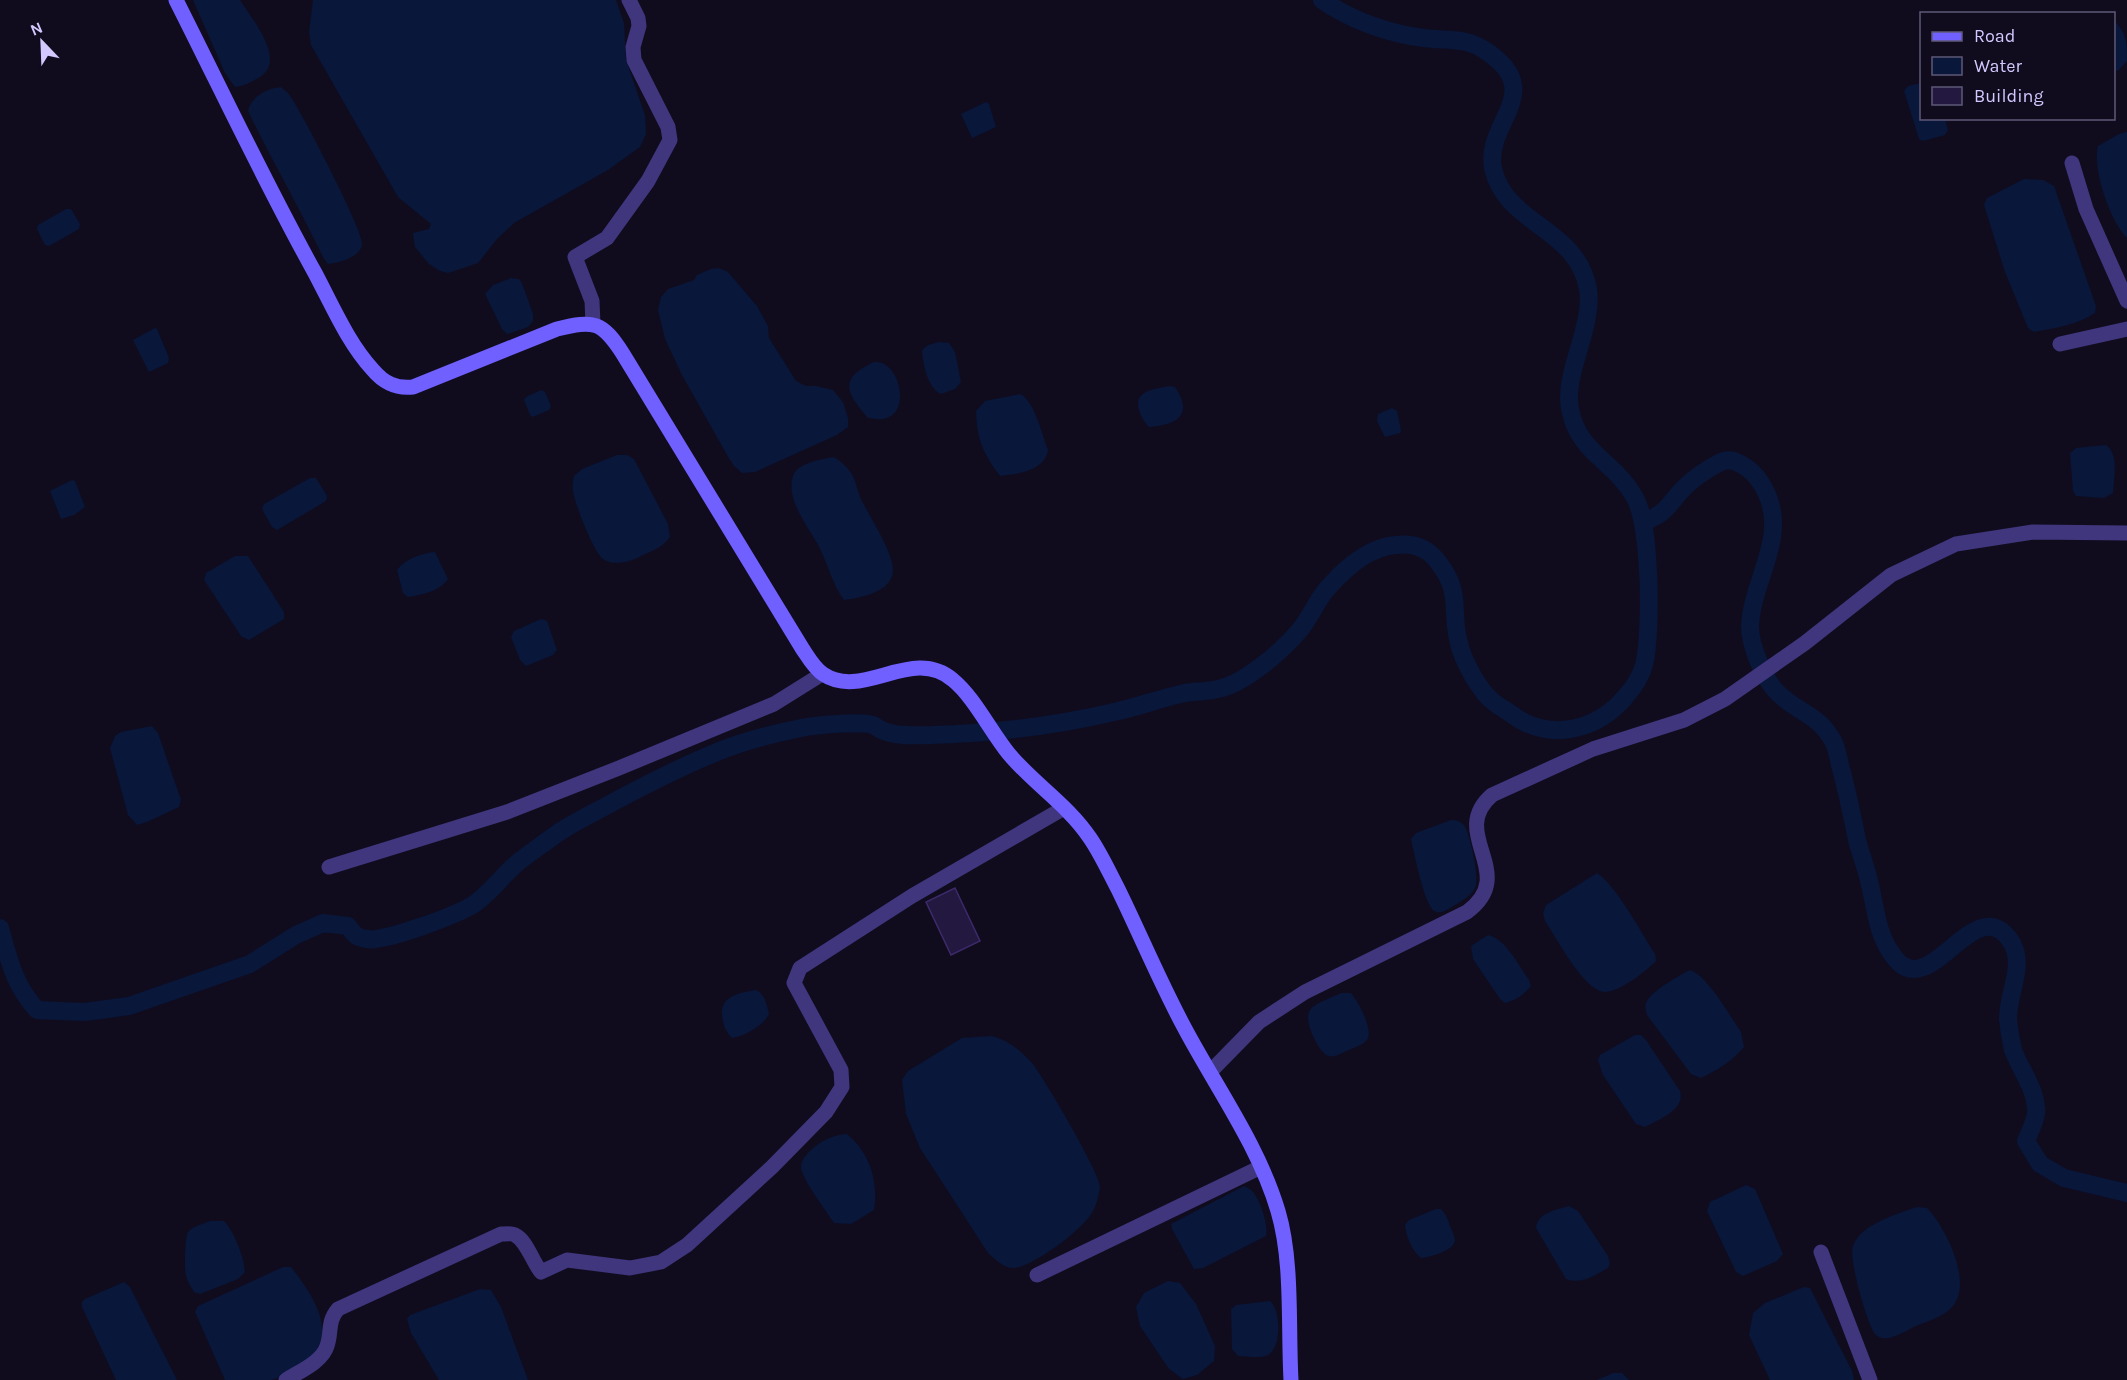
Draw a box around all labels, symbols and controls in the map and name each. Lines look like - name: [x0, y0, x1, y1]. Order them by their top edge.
- north arrow: [12, 12, 72, 72]
- legend: [1920, 12, 2115, 120]
- text: N: [27, 18, 45, 40]
- text: Road: [1974, 25, 2015, 47]
- text: Water: [1974, 55, 2022, 77]
- text: Building: [1974, 85, 2044, 107]

